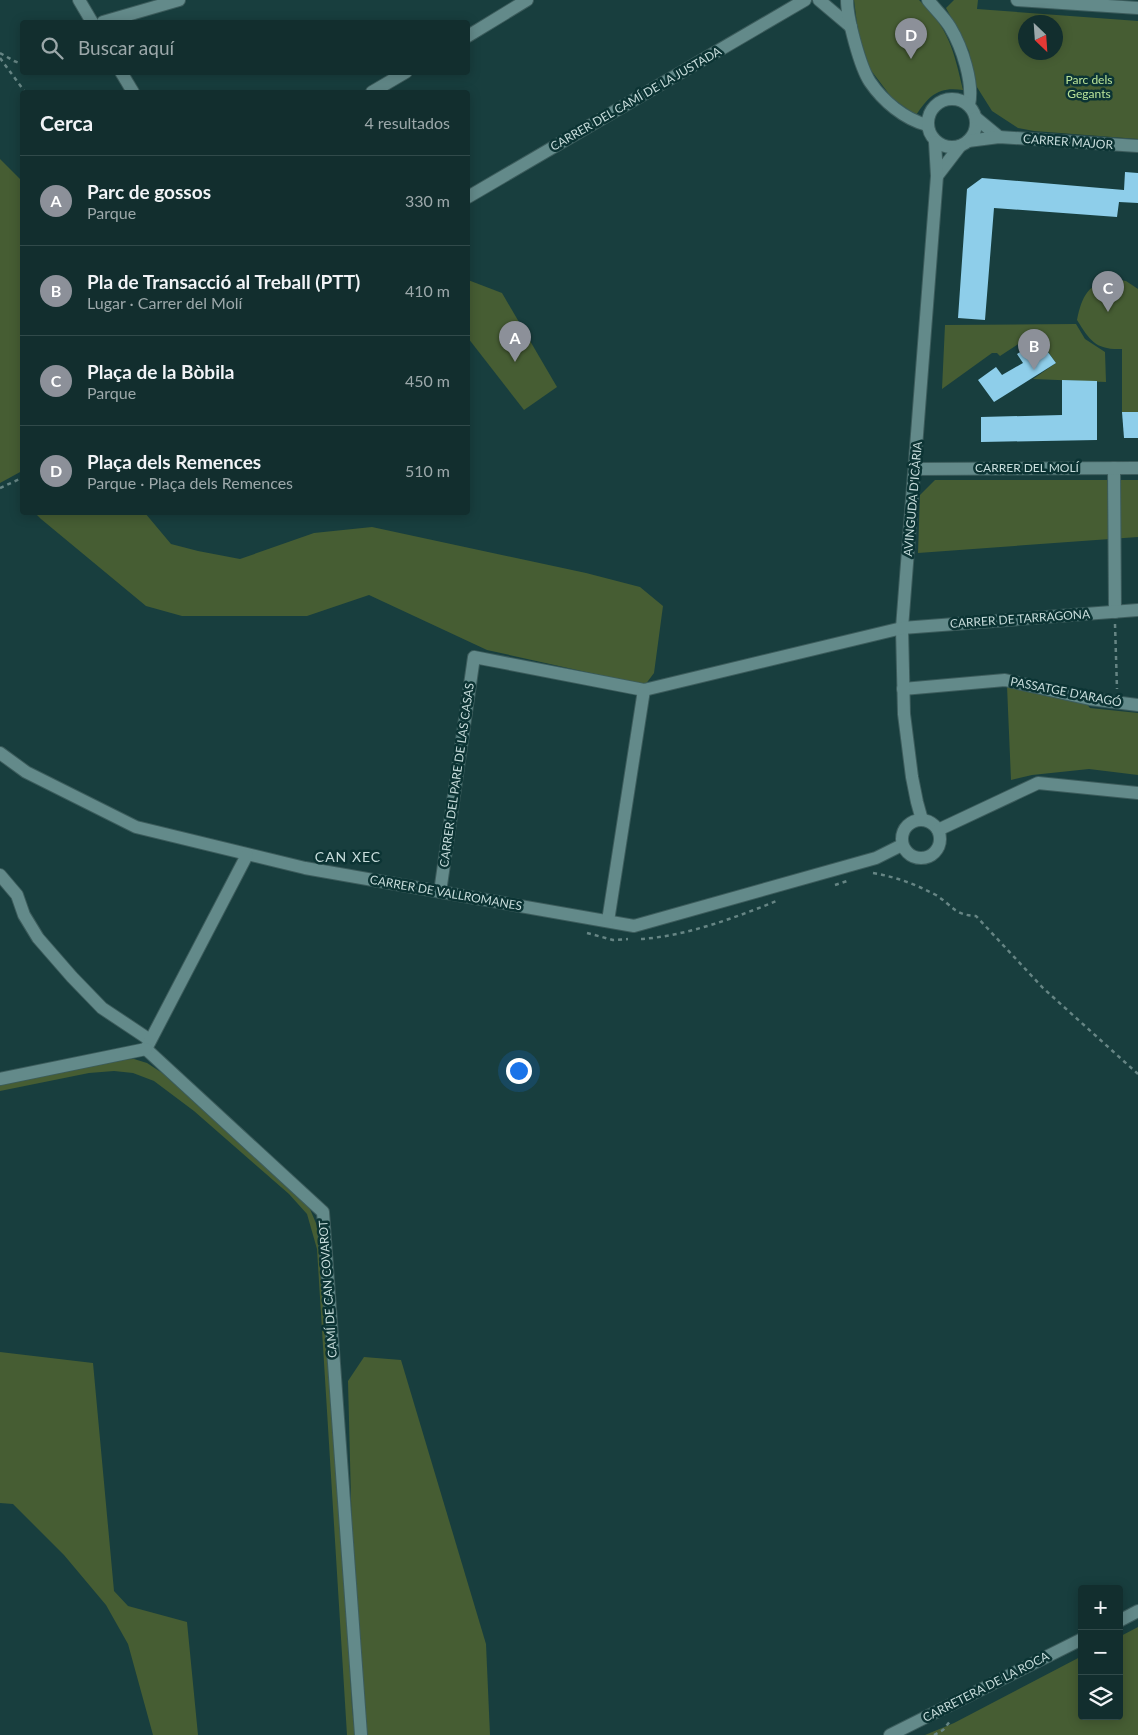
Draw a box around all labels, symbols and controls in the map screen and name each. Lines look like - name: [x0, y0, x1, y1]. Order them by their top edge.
- north arrow: [1018, 15, 1063, 60]
- pin: D: [895, 18, 927, 59]
- search box: [20, 20, 470, 75]
- icon: search: [38, 34, 66, 62]
- text: Buscar aquí: [78, 36, 174, 59]
- street label: CARRER DEL CAMÍ DE LA JUSTADA: [548, 43, 725, 154]
- park label: Parc dels Gegants: [1066, 72, 1113, 101]
- text: Cerca: [40, 110, 93, 135]
- text: 4 resultados: [364, 113, 450, 132]
- street label: CARRER MAJOR: [1023, 131, 1114, 152]
- text: Parc de gossos: [87, 180, 211, 203]
- text: A: [50, 191, 62, 210]
- text: 330 m: [405, 191, 450, 210]
- text: Parque: [87, 203, 136, 222]
- text: Pla de Transacció al Treball (PTT): [87, 270, 360, 293]
- pin: C: [1092, 271, 1124, 312]
- text: B: [51, 281, 61, 300]
- text: 410 m: [405, 281, 450, 300]
- text: Lugar · Carrer del Molí: [87, 293, 242, 312]
- pin: A: [499, 321, 531, 362]
- pin: B: [1018, 329, 1050, 370]
- text: Plaça de la Bòbila: [87, 360, 234, 383]
- text: C: [51, 371, 61, 390]
- text: 450 m: [405, 371, 450, 390]
- text: Parque: [87, 383, 136, 402]
- street label: AVINGUDA D'ICÀRIA: [900, 440, 925, 557]
- text: Plaça dels Remences: [87, 450, 261, 473]
- street label: CARRER DEL MOLÍ: [975, 460, 1080, 475]
- text: D: [50, 461, 62, 480]
- text: 510 m: [405, 461, 450, 480]
- text: Parque · Plaça dels Remences: [87, 473, 293, 492]
- street label: CARRER DE TARRAGONA: [949, 606, 1091, 631]
- street label: PASSATGE D'ARAGÓ: [1009, 673, 1123, 710]
- street label: CARRER DEL PARE DE LAS CASAS: [436, 682, 477, 868]
- district label: CAN XEC: [315, 848, 381, 865]
- street label: CARRER DE VALLROMANES: [369, 872, 523, 913]
- your location: [506, 1058, 532, 1084]
- street label: CAMÍ DE CAN COVAROT: [315, 1220, 340, 1358]
- map controls: [1078, 1585, 1123, 1720]
- button: +: [1078, 1585, 1123, 1630]
- button: −: [1078, 1630, 1123, 1675]
- street label: CARRETERA DE LA ROCA: [920, 1648, 1052, 1725]
- button: layers: [1078, 1675, 1123, 1720]

